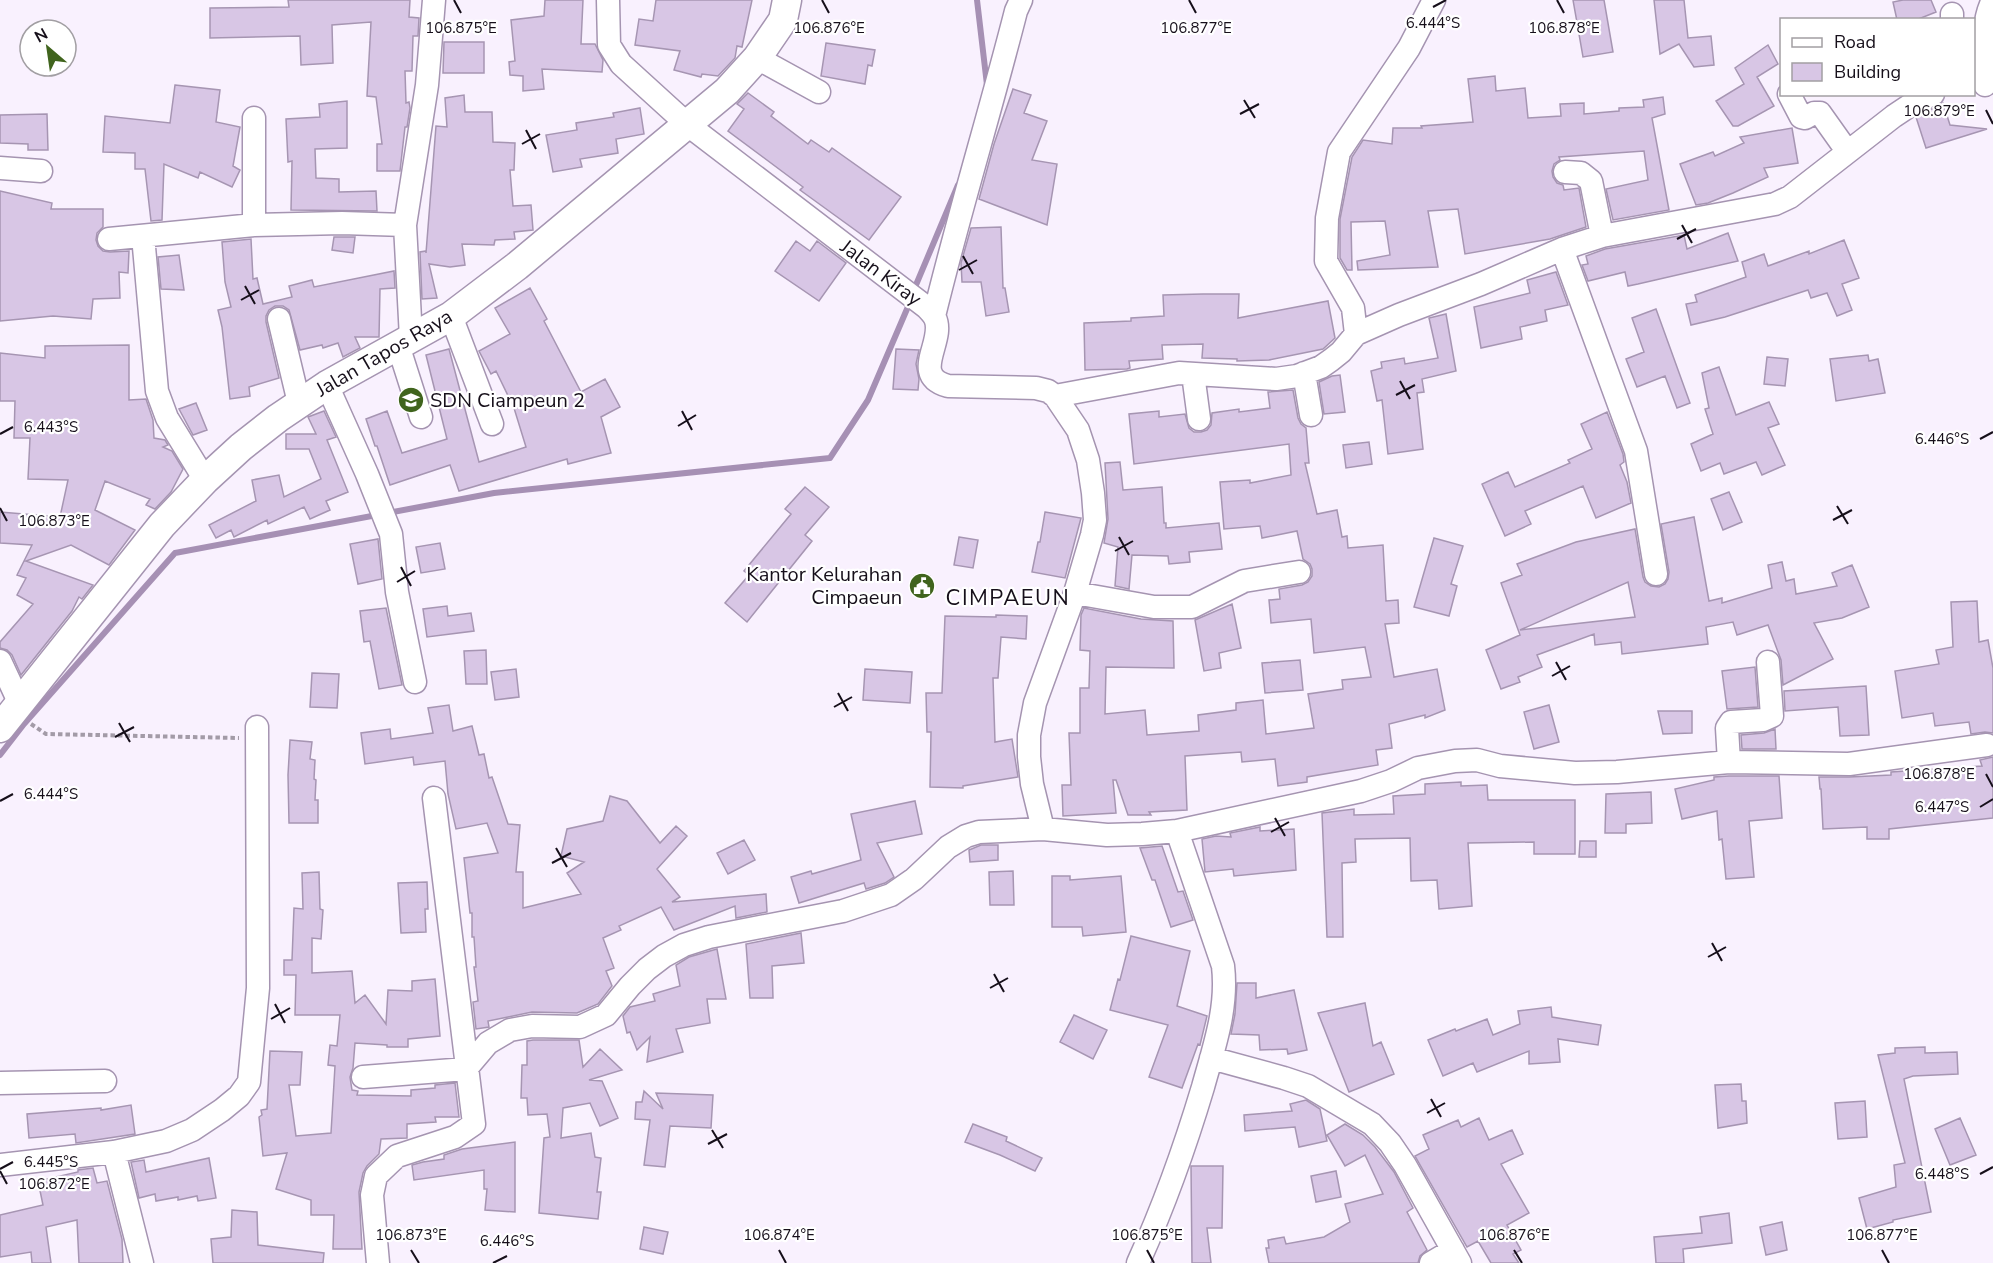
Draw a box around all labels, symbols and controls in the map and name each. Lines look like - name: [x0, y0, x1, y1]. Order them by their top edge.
- text: 6.444°S: [1406, 13, 1460, 33]
- north arrow: [18, 18, 78, 78]
- text: 106.875°E: [425, 18, 497, 38]
- text: 106.876°E: [793, 18, 865, 38]
- text: 106.877°E: [1160, 18, 1232, 38]
- text: 106.878°E: [1528, 18, 1600, 38]
- legend: [1780, 18, 1975, 96]
- text: N: [31, 23, 52, 48]
- text: Road: [1834, 30, 1876, 54]
- text: Building: [1834, 60, 1901, 84]
- text: 106.879°E: [1903, 101, 1975, 121]
- street label: Jalan Kiray: [834, 233, 928, 313]
- street label: Jalan Tapos Raya: [310, 303, 457, 404]
- school or university icon: SDN Ciampeun 2: [396, 385, 426, 415]
- place label: SDN Ciampeun 2: [430, 387, 585, 414]
- text: 6.443°S: [24, 417, 78, 437]
- text: 6.446°S: [1915, 429, 1969, 449]
- text: 106.873°E: [18, 511, 90, 531]
- place label: Kantor Kelurahan Cimpaeun: [746, 561, 902, 611]
- public building icon: Kantor Kelurahan Cimpaeun: [907, 571, 937, 601]
- district label: CIMPAEUN: [946, 583, 1070, 613]
- text: 106.878°E: [1903, 764, 1975, 784]
- text: 6.444°S: [24, 784, 78, 804]
- text: 6.447°S: [1915, 797, 1969, 817]
- text: 6.445°S: [24, 1152, 78, 1172]
- text: 6.448°S: [1915, 1164, 1969, 1184]
- text: 106.872°E: [18, 1174, 90, 1194]
- text: 106.873°E: [375, 1225, 447, 1245]
- text: 106.874°E: [743, 1225, 815, 1245]
- text: 106.875°E: [1111, 1225, 1183, 1245]
- text: 106.876°E: [1478, 1225, 1550, 1245]
- text: 106.877°E: [1846, 1225, 1918, 1245]
- text: 6.446°S: [480, 1231, 534, 1251]

